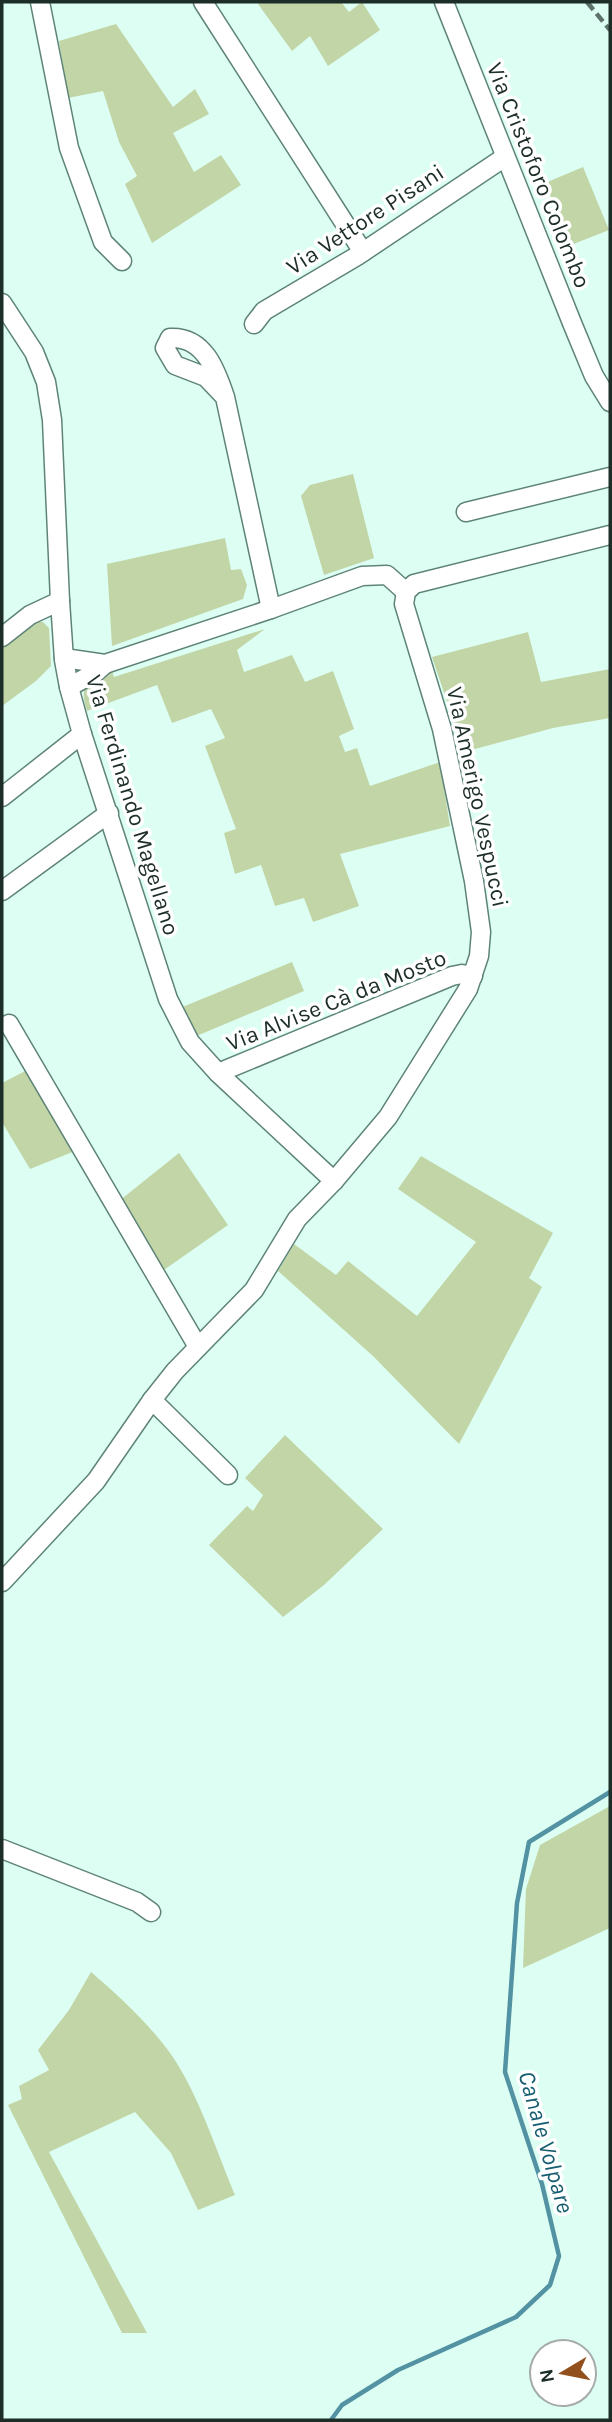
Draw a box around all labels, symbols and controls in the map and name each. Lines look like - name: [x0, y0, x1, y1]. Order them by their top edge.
- street label: Via Cristoforo Colombo: [481, 59, 596, 292]
- street label: Via Vettore Pisani: [281, 158, 449, 280]
- street label: Via Ferdinando Magellano: [80, 672, 185, 939]
- street label: Via Amerigo Vespucci: [441, 684, 514, 910]
- street label: Via Alvise Cà da Mosto: [222, 944, 450, 1057]
- water label: Canale Volpare: [512, 2068, 580, 2216]
- north arrow: [528, 2338, 598, 2408]
- text: N: [535, 2367, 559, 2384]

